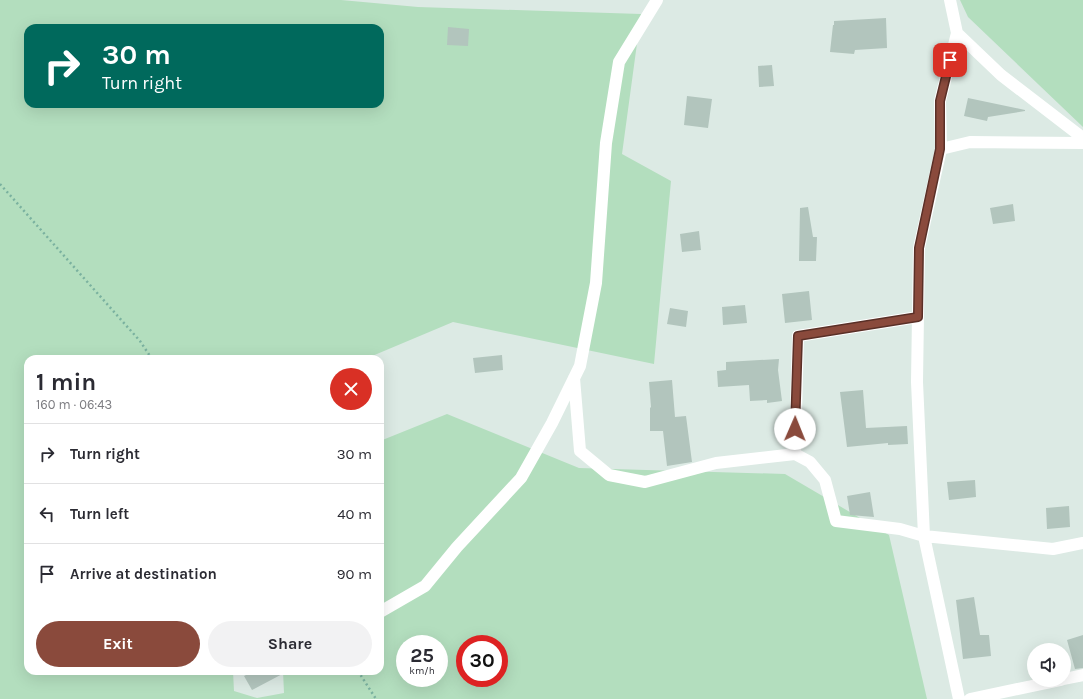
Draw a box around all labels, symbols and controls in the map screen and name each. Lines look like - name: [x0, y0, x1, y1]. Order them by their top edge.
- text: 30 m: [102, 38, 171, 71]
- icon: right: [36, 40, 88, 92]
- pin: [933, 43, 967, 77]
- icon: arrive: [939, 49, 961, 71]
- text: Turn right: [102, 72, 182, 94]
- text: 1 min: [36, 368, 96, 396]
- button: close: [330, 368, 372, 410]
- text: 160 m · 06:43: [36, 397, 112, 412]
- position arrow: [774, 408, 816, 450]
- icon: right: [36, 443, 58, 465]
- text: Turn right: [70, 445, 140, 463]
- text: 30 m: [337, 445, 372, 463]
- icon: left: [36, 503, 58, 525]
- text: Turn left: [70, 505, 129, 523]
- text: 40 m: [337, 505, 372, 523]
- icon: arrive: [36, 563, 58, 585]
- text: Arrive at destination: [70, 565, 217, 583]
- text: 90 m: [337, 565, 372, 583]
- button: Exit: [36, 621, 200, 667]
- button: Share: [208, 621, 372, 667]
- speed limit sign: 30: [456, 635, 508, 687]
- map controls: [1027, 643, 1071, 687]
- button: sound: [1027, 643, 1071, 687]
- text: 25: [410, 644, 434, 667]
- text: km/h: [409, 665, 435, 677]

